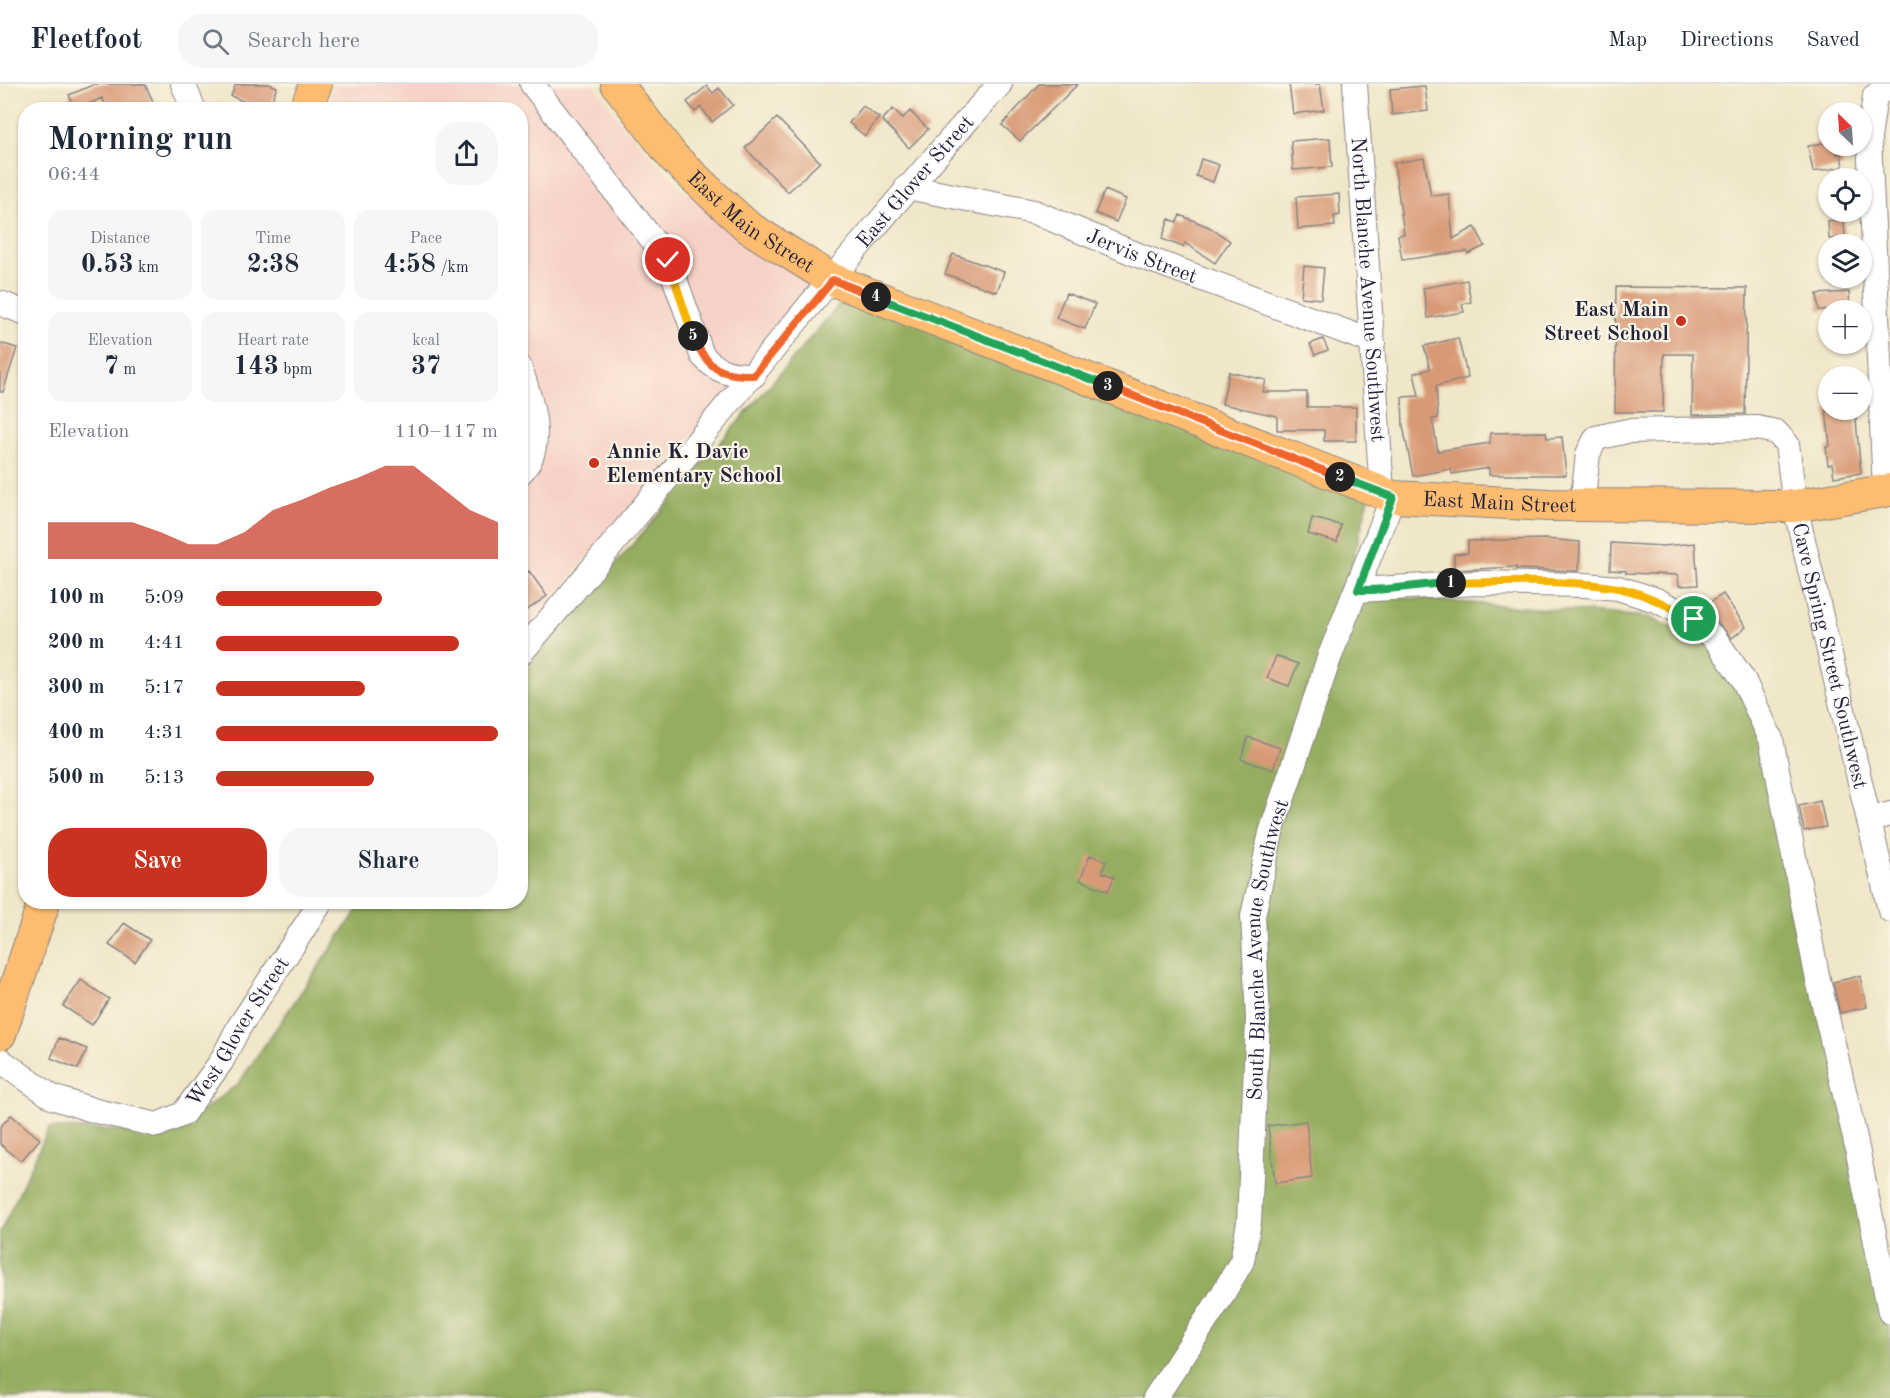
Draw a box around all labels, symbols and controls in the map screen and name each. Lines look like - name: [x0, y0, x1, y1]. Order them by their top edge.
- search box: [178, 14, 598, 68]
- icon: search: [199, 25, 232, 58]
- text: Fleetfoot: [30, 27, 142, 55]
- text: Search here: [247, 30, 360, 52]
- text: Map: [1608, 30, 1647, 51]
- text: Directions: [1680, 30, 1774, 51]
- text: Saved: [1807, 30, 1860, 51]
- north arrow: [1818, 102, 1872, 156]
- map controls: [1818, 102, 1872, 420]
- street label: East Glover Street: [853, 112, 979, 252]
- button: share: [435, 122, 498, 185]
- text: Morning run: [48, 124, 233, 157]
- street label: North Blanche Avenue Southwest: [1347, 137, 1388, 443]
- text: 06:44: [48, 165, 100, 185]
- street label: East Main Street: [683, 168, 818, 278]
- button: locate: [1818, 168, 1872, 222]
- street label: Jervis Street: [1083, 226, 1200, 288]
- text: Distance: [90, 231, 150, 247]
- text: Time: [255, 231, 291, 247]
- text: Pace: [410, 231, 442, 247]
- pin: [642, 234, 693, 285]
- button: layers: [1818, 234, 1872, 288]
- icon: check: [651, 243, 684, 276]
- text: 0.53: [81, 252, 134, 278]
- text: 2:38: [247, 252, 299, 278]
- text: 4:58: [383, 252, 436, 278]
- text: km: [134, 260, 159, 276]
- text: /km: [436, 260, 469, 276]
- pin: 4: [861, 282, 891, 312]
- text: 4: [871, 289, 881, 305]
- place label: East Main Street School: [1544, 300, 1669, 345]
- button: +: [1818, 300, 1872, 354]
- marker: East Main Street School: [1674, 314, 1688, 328]
- pin: 5: [678, 321, 708, 351]
- text: 5: [688, 328, 698, 344]
- text: Elevation: [87, 333, 153, 349]
- text: Heart rate: [237, 333, 309, 349]
- text: kcal: [412, 333, 440, 349]
- text: 7: [104, 354, 119, 380]
- text: 143: [234, 354, 279, 380]
- text: 37: [411, 354, 441, 380]
- text: m: [119, 362, 136, 378]
- text: bpm: [279, 362, 312, 378]
- button: −: [1818, 366, 1872, 420]
- pin: 3: [1093, 371, 1123, 401]
- text: 3: [1103, 378, 1113, 394]
- text: Elevation: [48, 422, 129, 442]
- text: 110–117 m: [395, 422, 498, 442]
- place label: Annie K. Davie Elementary School: [606, 442, 782, 487]
- marker: Annie K. Davie Elementary School: [587, 456, 601, 470]
- pin: 2: [1325, 462, 1355, 492]
- text: 2: [1335, 469, 1345, 485]
- street label: East Main Street: [1422, 490, 1576, 517]
- street label: Cave Spring Street Southwest: [1787, 521, 1870, 791]
- pin: 1: [1436, 568, 1466, 598]
- text: 1: [1446, 575, 1456, 591]
- text: 100 m: [48, 588, 104, 608]
- text: 5:09: [144, 588, 184, 608]
- pin: [1668, 593, 1719, 644]
- icon: arrive: [1677, 602, 1710, 635]
- text: 200 m: [48, 633, 104, 653]
- text: 4:41: [144, 633, 184, 653]
- text: 300 m: [48, 678, 104, 698]
- text: 5:17: [144, 678, 184, 698]
- text: 400 m: [48, 723, 104, 743]
- text: 4:31: [144, 723, 184, 743]
- text: 500 m: [48, 768, 104, 788]
- text: 5:13: [144, 768, 184, 788]
- street label: South Blanche Avenue Southwest: [1244, 797, 1293, 1101]
- button: Save: [48, 828, 267, 897]
- button: Share: [279, 828, 498, 897]
- street label: West Glover Street: [183, 954, 294, 1111]

